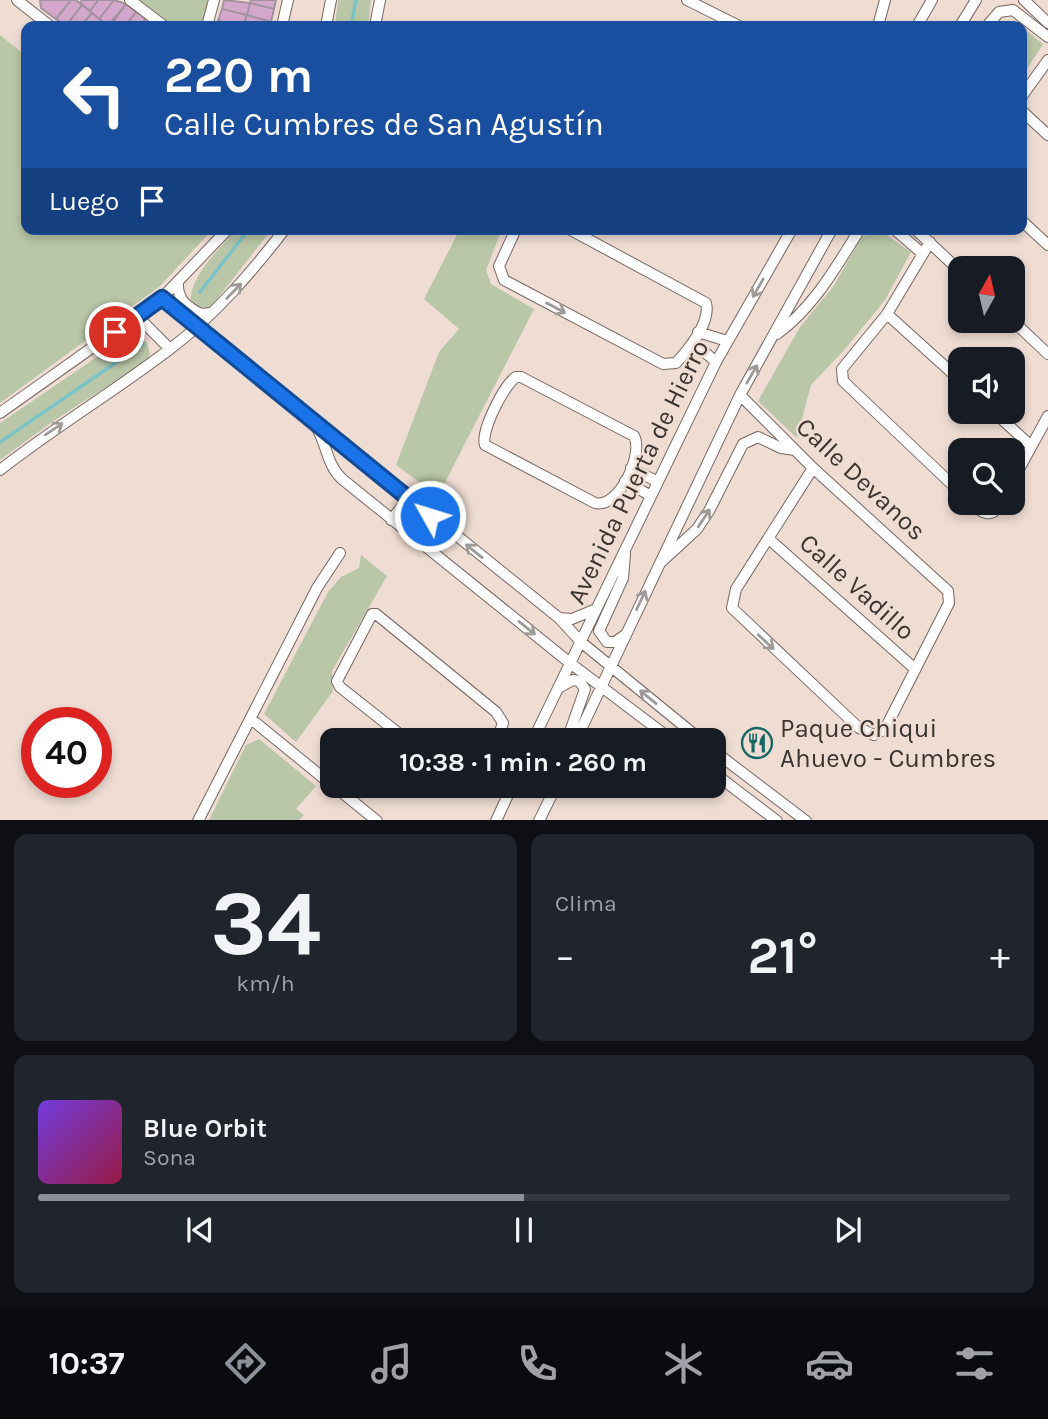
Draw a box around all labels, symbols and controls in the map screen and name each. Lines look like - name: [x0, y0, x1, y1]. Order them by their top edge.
- text: 220 m: [164, 47, 313, 104]
- icon: left: [49, 49, 140, 140]
- text: Calle Cumbres de San Agustín: [164, 106, 604, 143]
- icon: arrive: [133, 182, 171, 220]
- text: Luego: [49, 186, 119, 217]
- north arrow: [948, 256, 1026, 332]
- map controls: [948, 256, 1025, 515]
- one-way arrow: [750, 278, 764, 298]
- one-way arrow: [226, 283, 243, 300]
- one-way arrow: [546, 301, 566, 315]
- pin: [85, 302, 145, 362]
- icon: arrive: [96, 313, 134, 351]
- street label: Avenida Puerta de Hierro: [561, 335, 715, 609]
- button: sound: [948, 347, 1025, 424]
- one-way arrow: [746, 364, 759, 385]
- street label: Calle Devanos: [790, 411, 932, 547]
- one-way arrow: [44, 421, 63, 436]
- button: search: [948, 438, 1025, 515]
- position arrow: [393, 479, 467, 553]
- one-way arrow: [697, 509, 711, 528]
- street label: Calle Vadillo: [793, 527, 921, 647]
- one-way arrow: [466, 543, 484, 558]
- one-way arrow: [635, 590, 648, 611]
- one-way arrow: [518, 621, 536, 636]
- one-way arrow: [757, 633, 774, 650]
- one-way arrow: [640, 689, 658, 705]
- speed limit sign: 40: [21, 707, 112, 798]
- place label: Paque Chiqui Ahuevo - Cumbres: [780, 713, 996, 774]
- restaurant icon: Paque Chiqui Ahuevo - Cumbres: [740, 726, 774, 760]
- text: 10:38 · 1 min · 260 m: [399, 747, 647, 778]
- text: 34: [210, 871, 321, 977]
- text: Clima: [555, 890, 617, 917]
- text: 21°: [747, 925, 818, 986]
- text: −: [555, 934, 575, 979]
- text: +: [990, 934, 1010, 979]
- text: km/h: [236, 970, 295, 997]
- text: Blue Orbit: [143, 1113, 267, 1144]
- text: Sona: [143, 1144, 196, 1171]
- icon: previous: [181, 1211, 219, 1249]
- icon: pause: [505, 1211, 543, 1249]
- icon: next: [829, 1211, 867, 1249]
- icon: directions: [221, 1339, 270, 1388]
- icon: music: [367, 1339, 416, 1388]
- icon: phone: [513, 1339, 562, 1388]
- icon: climate: [659, 1339, 708, 1388]
- icon: car: [805, 1339, 854, 1388]
- icon: filters: [950, 1339, 999, 1388]
- text: 10:37: [48, 1345, 125, 1382]

